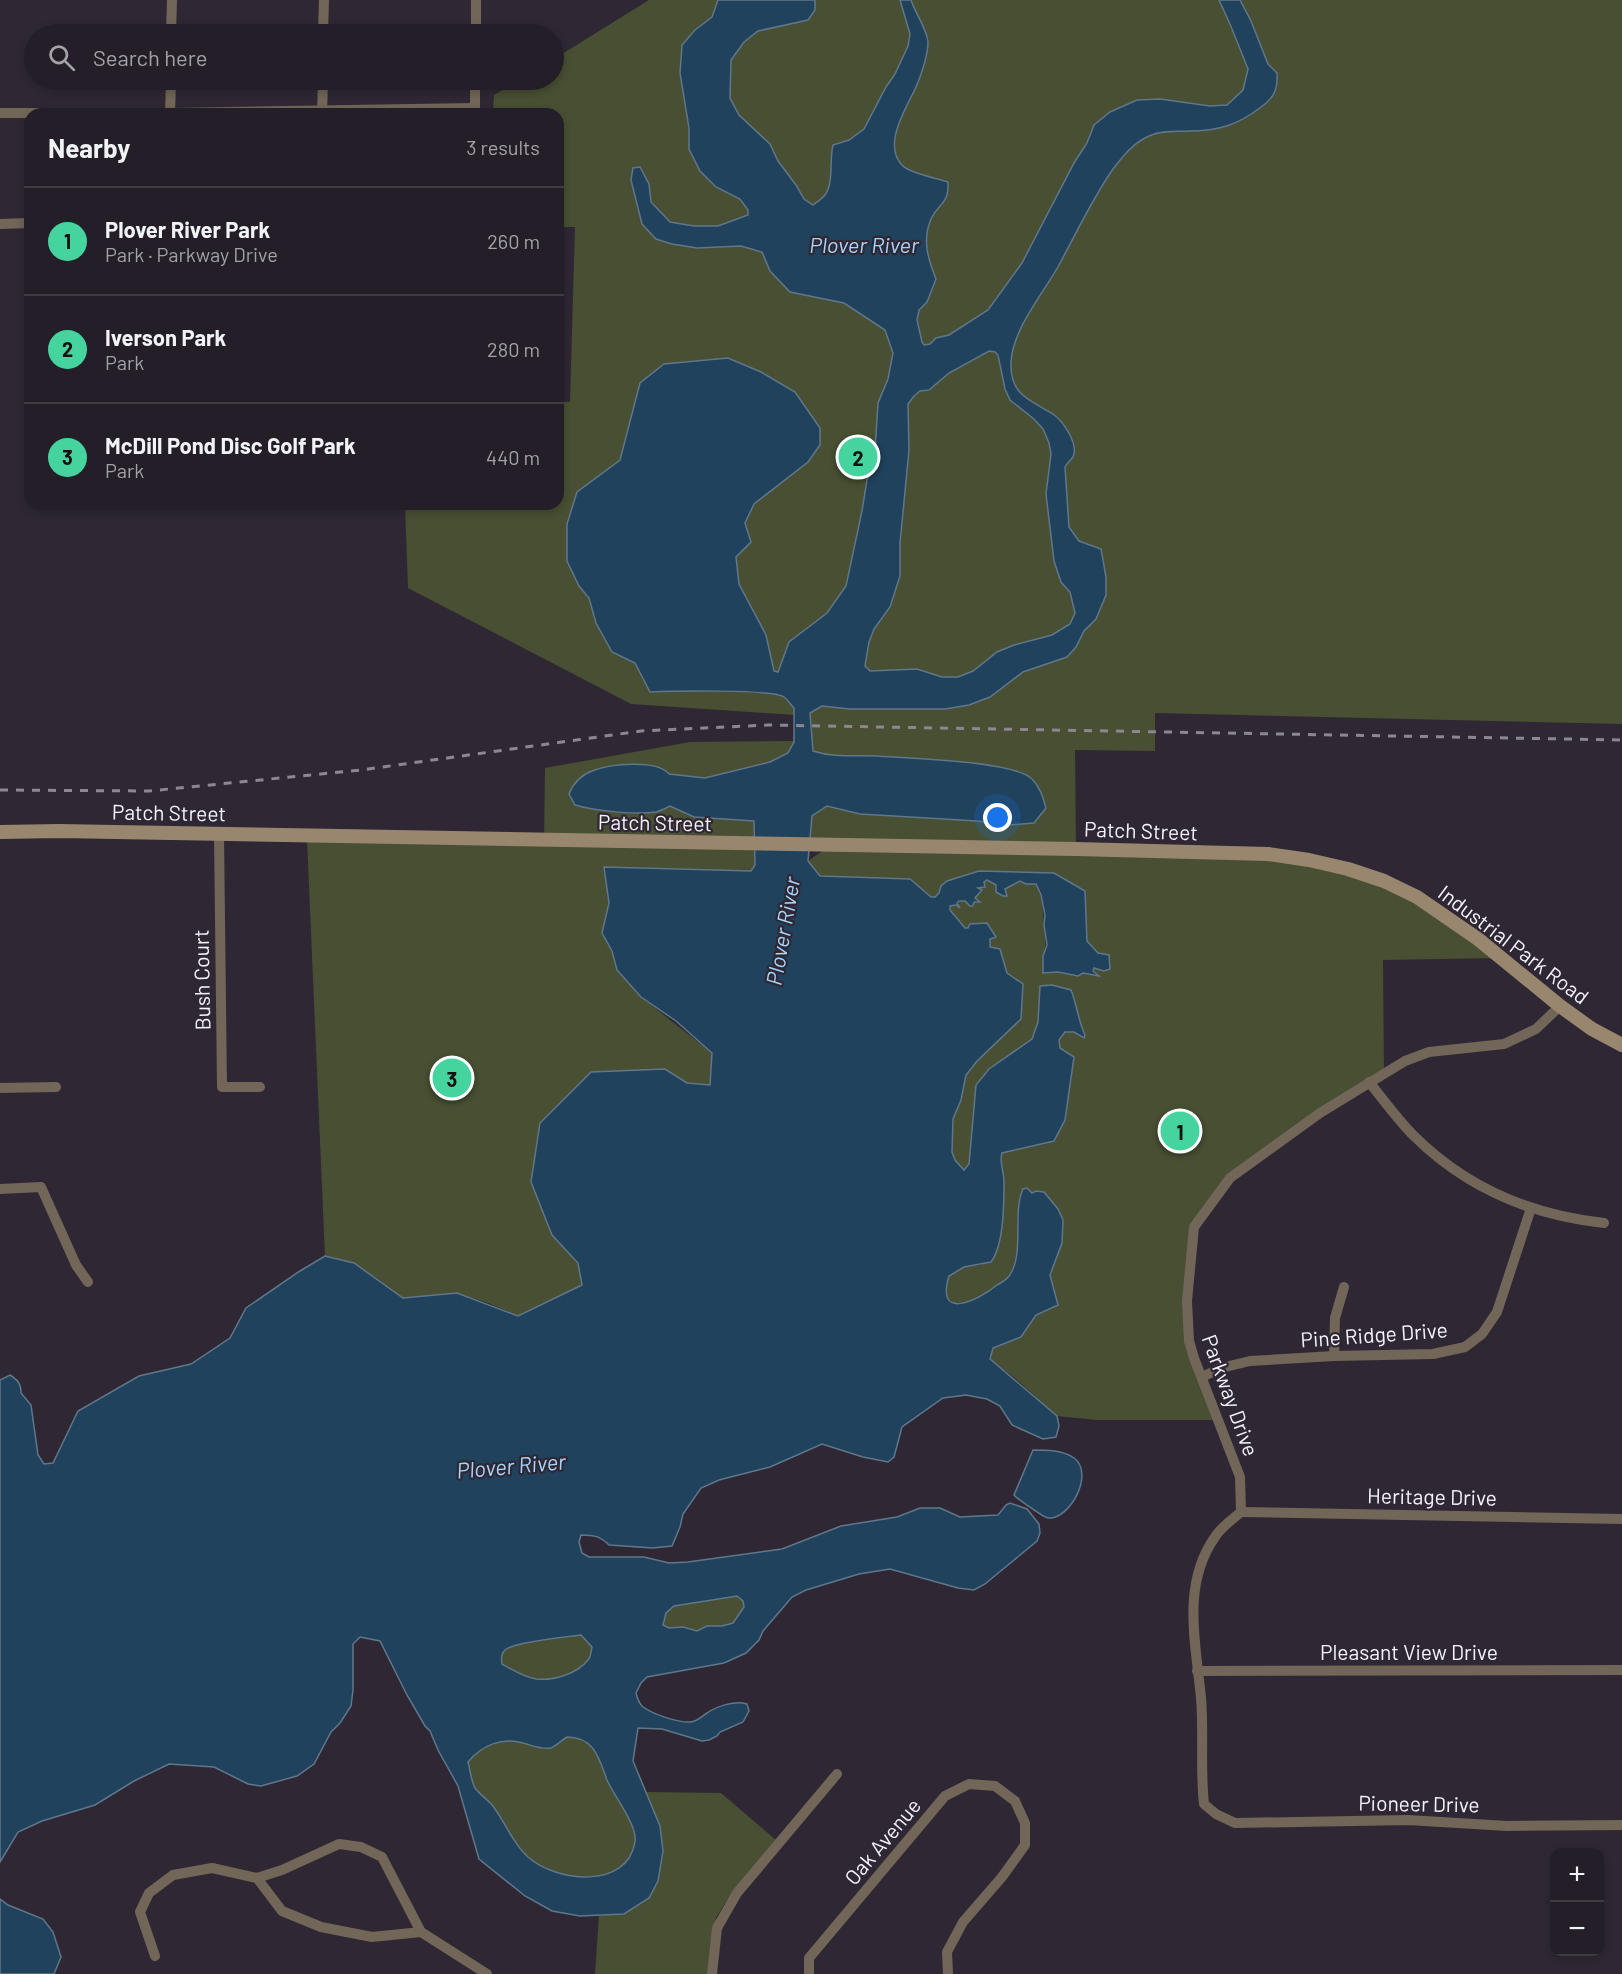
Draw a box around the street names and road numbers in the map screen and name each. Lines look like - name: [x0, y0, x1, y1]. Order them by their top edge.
- street label: Patch Street: [112, 799, 226, 825]
- street label: Patch Street: [598, 809, 712, 835]
- street label: Patch Street: [1084, 816, 1198, 844]
- street label: Industrial Park Road: [1434, 879, 1594, 1009]
- street label: Bush Court: [188, 929, 214, 1031]
- street label: Pine Ridge Drive: [1300, 1316, 1448, 1352]
- street label: Parkway Drive: [1197, 1331, 1265, 1459]
- street label: Heritage Drive: [1367, 1482, 1497, 1510]
- street label: Pleasant View Drive: [1320, 1639, 1498, 1664]
- street label: Pioneer Drive: [1358, 1789, 1480, 1817]
- street label: Oak Avenue: [839, 1793, 925, 1889]

